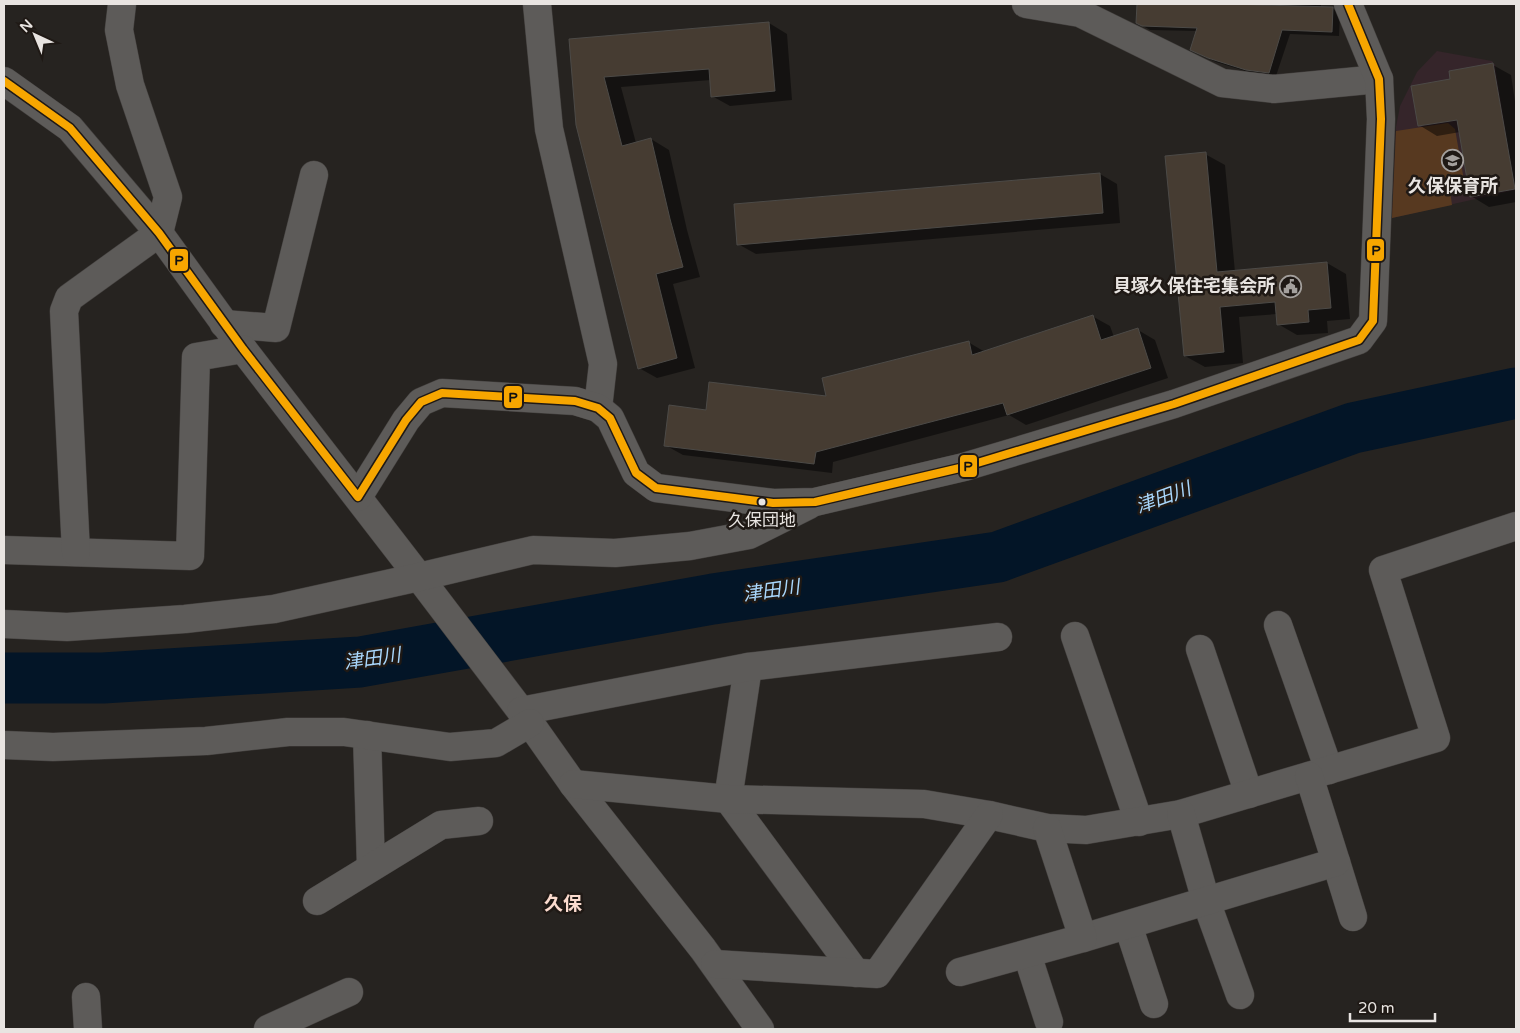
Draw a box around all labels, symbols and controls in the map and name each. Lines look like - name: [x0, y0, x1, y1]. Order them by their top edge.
- north arrow: [10, 10, 60, 60]
- text: N: [16, 16, 36, 36]
- school or university icon: 久保保育所: [1441, 149, 1465, 173]
- place label: 久保保育所: [1408, 175, 1498, 197]
- line badge: P: [1366, 238, 1385, 262]
- text: P: [1371, 242, 1381, 259]
- line badge: P: [169, 248, 189, 272]
- text: P: [174, 252, 184, 269]
- public building icon: 貝塚久保住宅集会所: [1279, 274, 1303, 298]
- place label: 貝塚久保住宅集会所: [1113, 275, 1275, 297]
- line badge: P: [503, 385, 523, 409]
- text: P: [508, 389, 518, 406]
- line badge: P: [959, 454, 978, 478]
- text: P: [963, 458, 973, 475]
- water label: 津田川: [1133, 477, 1196, 518]
- marker: 久保団地: [757, 497, 767, 507]
- place label: 久保団地: [728, 510, 796, 531]
- water label: 津田川: [741, 576, 803, 606]
- water label: 津田川: [342, 644, 404, 674]
- district label: 久保: [544, 893, 582, 915]
- scale bar: [1350, 990, 1435, 1022]
- text: 20 m: [1358, 999, 1395, 1017]

